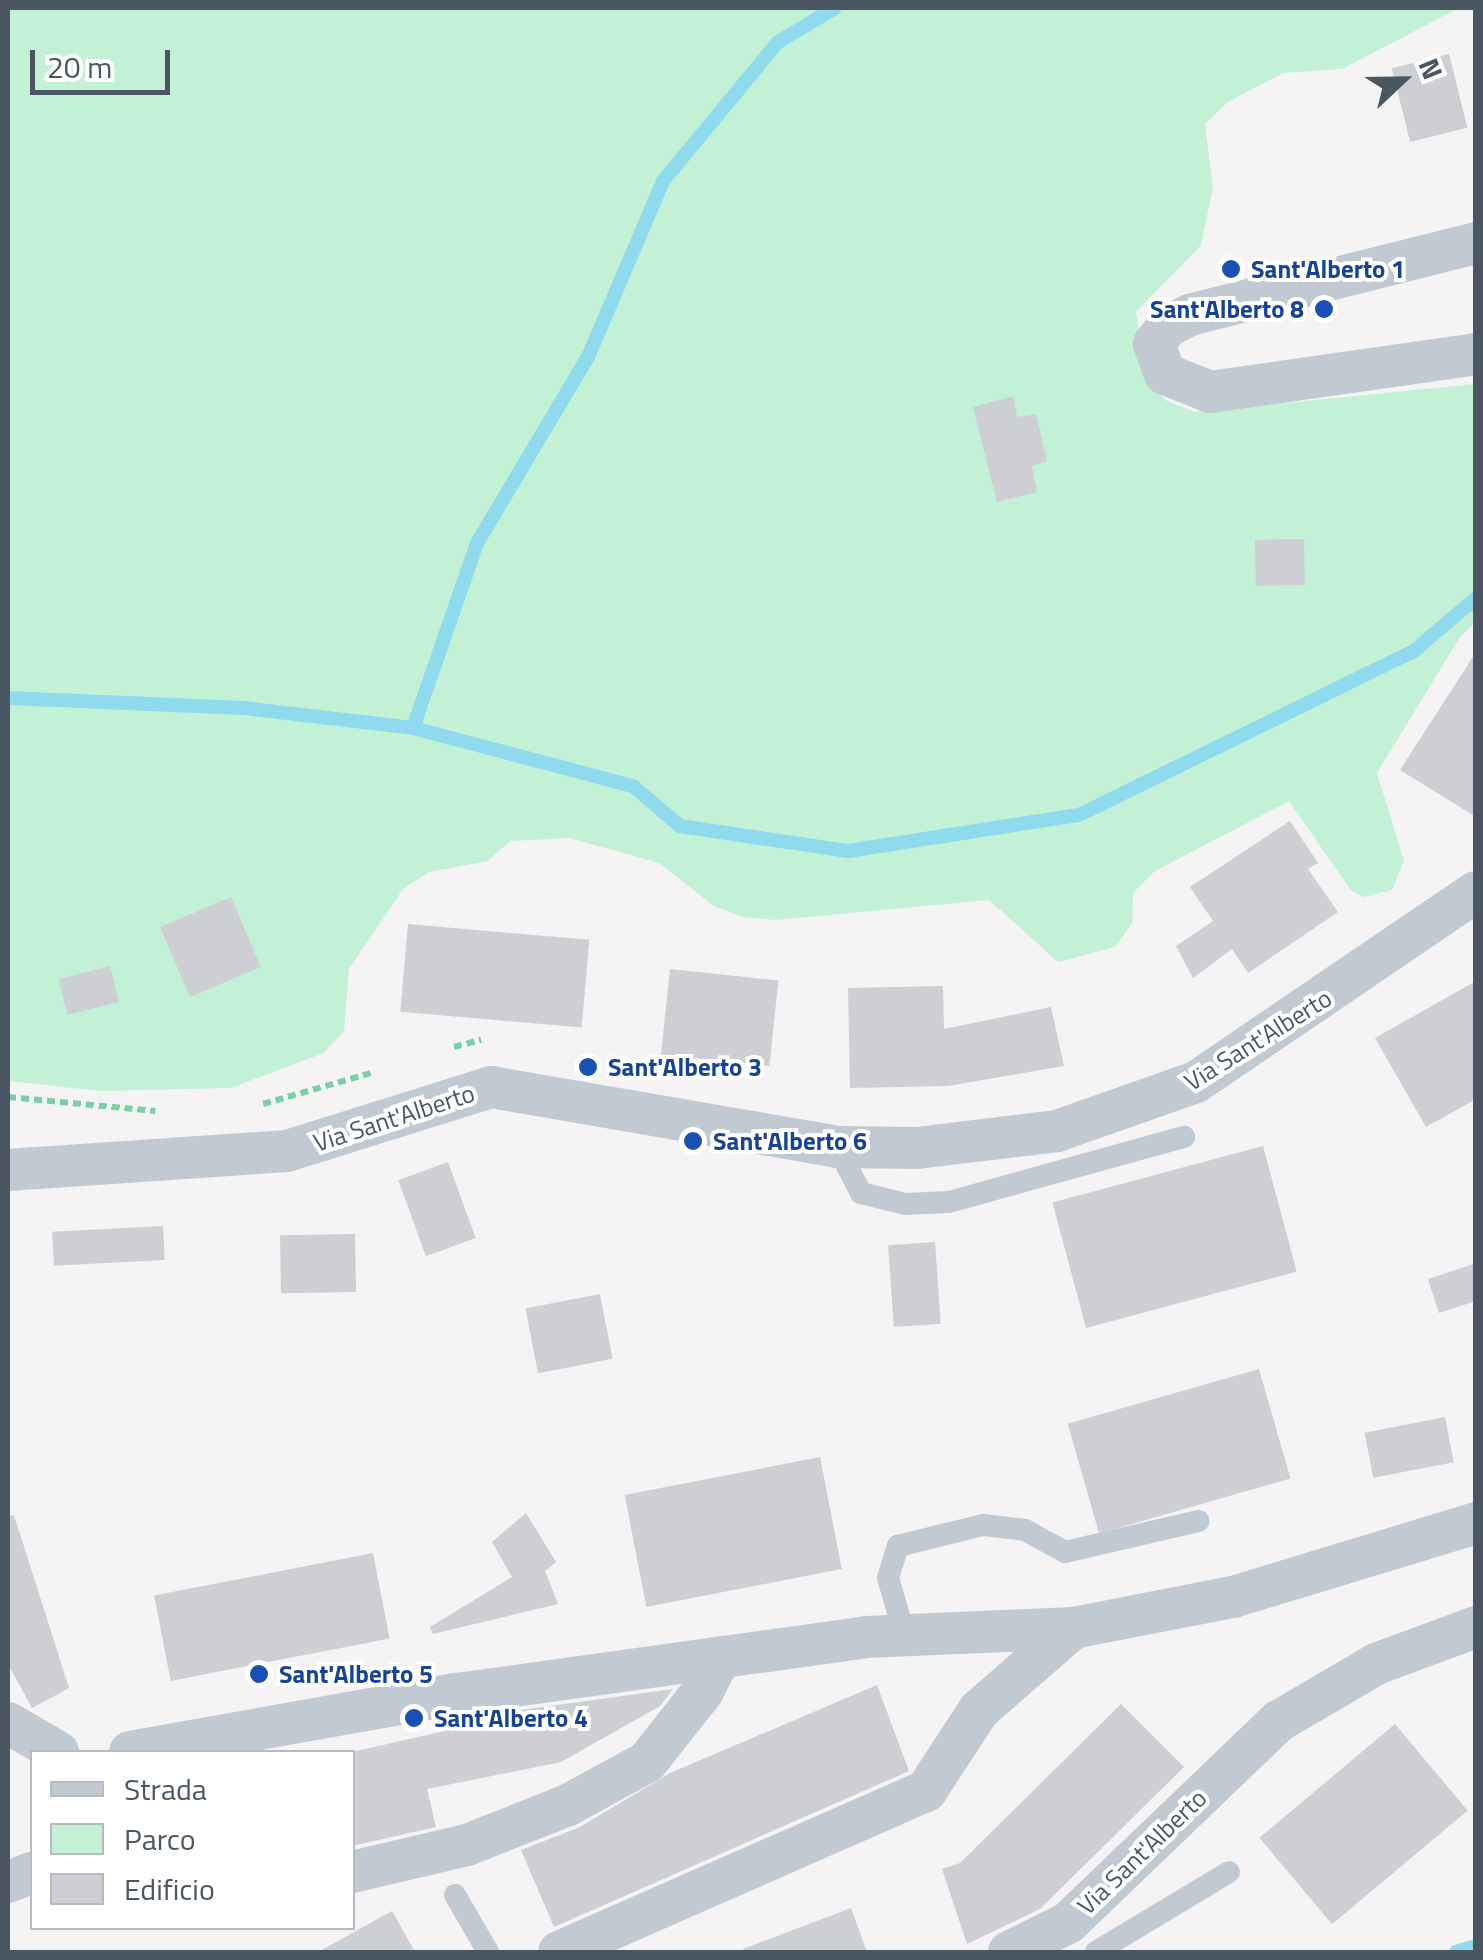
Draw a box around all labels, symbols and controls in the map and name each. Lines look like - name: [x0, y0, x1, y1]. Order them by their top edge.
- scale bar: [35, 30, 175, 92]
- north arrow: [1353, 30, 1453, 130]
- text: 20 m: [47, 44, 112, 90]
- text: N: [1408, 52, 1455, 86]
- place label: Sant'Alberto 1: [1251, 254, 1405, 284]
- marker: Sant'Alberto 1: [1220, 258, 1242, 280]
- place label: Sant'Alberto 8: [1150, 294, 1304, 324]
- marker: Sant'Alberto 8: [1313, 298, 1335, 320]
- street label: Via Sant'Alberto: [1179, 983, 1337, 1097]
- place label: Sant'Alberto 3: [608, 1052, 762, 1082]
- marker: Sant'Alberto 3: [577, 1056, 599, 1078]
- street label: Via Sant'Alberto: [310, 1078, 478, 1158]
- place label: Sant'Alberto 6: [713, 1126, 867, 1156]
- marker: Sant'Alberto 6: [682, 1130, 704, 1152]
- place label: Sant'Alberto 5: [279, 1659, 433, 1689]
- marker: Sant'Alberto 5: [248, 1663, 270, 1685]
- place label: Sant'Alberto 4: [434, 1703, 588, 1733]
- marker: Sant'Alberto 4: [403, 1707, 425, 1729]
- legend: [30, 1750, 355, 1930]
- text: Strada: [124, 1766, 207, 1812]
- street label: Via Sant'Alberto: [1071, 1783, 1213, 1921]
- text: Parco: [124, 1816, 196, 1862]
- text: Edificio: [124, 1866, 215, 1912]

